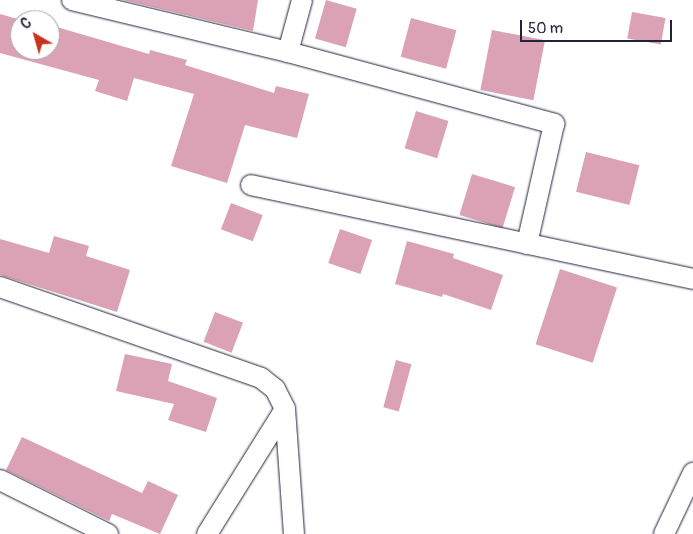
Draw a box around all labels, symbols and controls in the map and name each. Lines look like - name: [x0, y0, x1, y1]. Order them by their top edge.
- north arrow: [10, 10, 60, 60]
- scale bar: [523, 10, 676, 42]
- text: С: [17, 14, 35, 33]
- text: 50 m: [528, 19, 563, 38]

